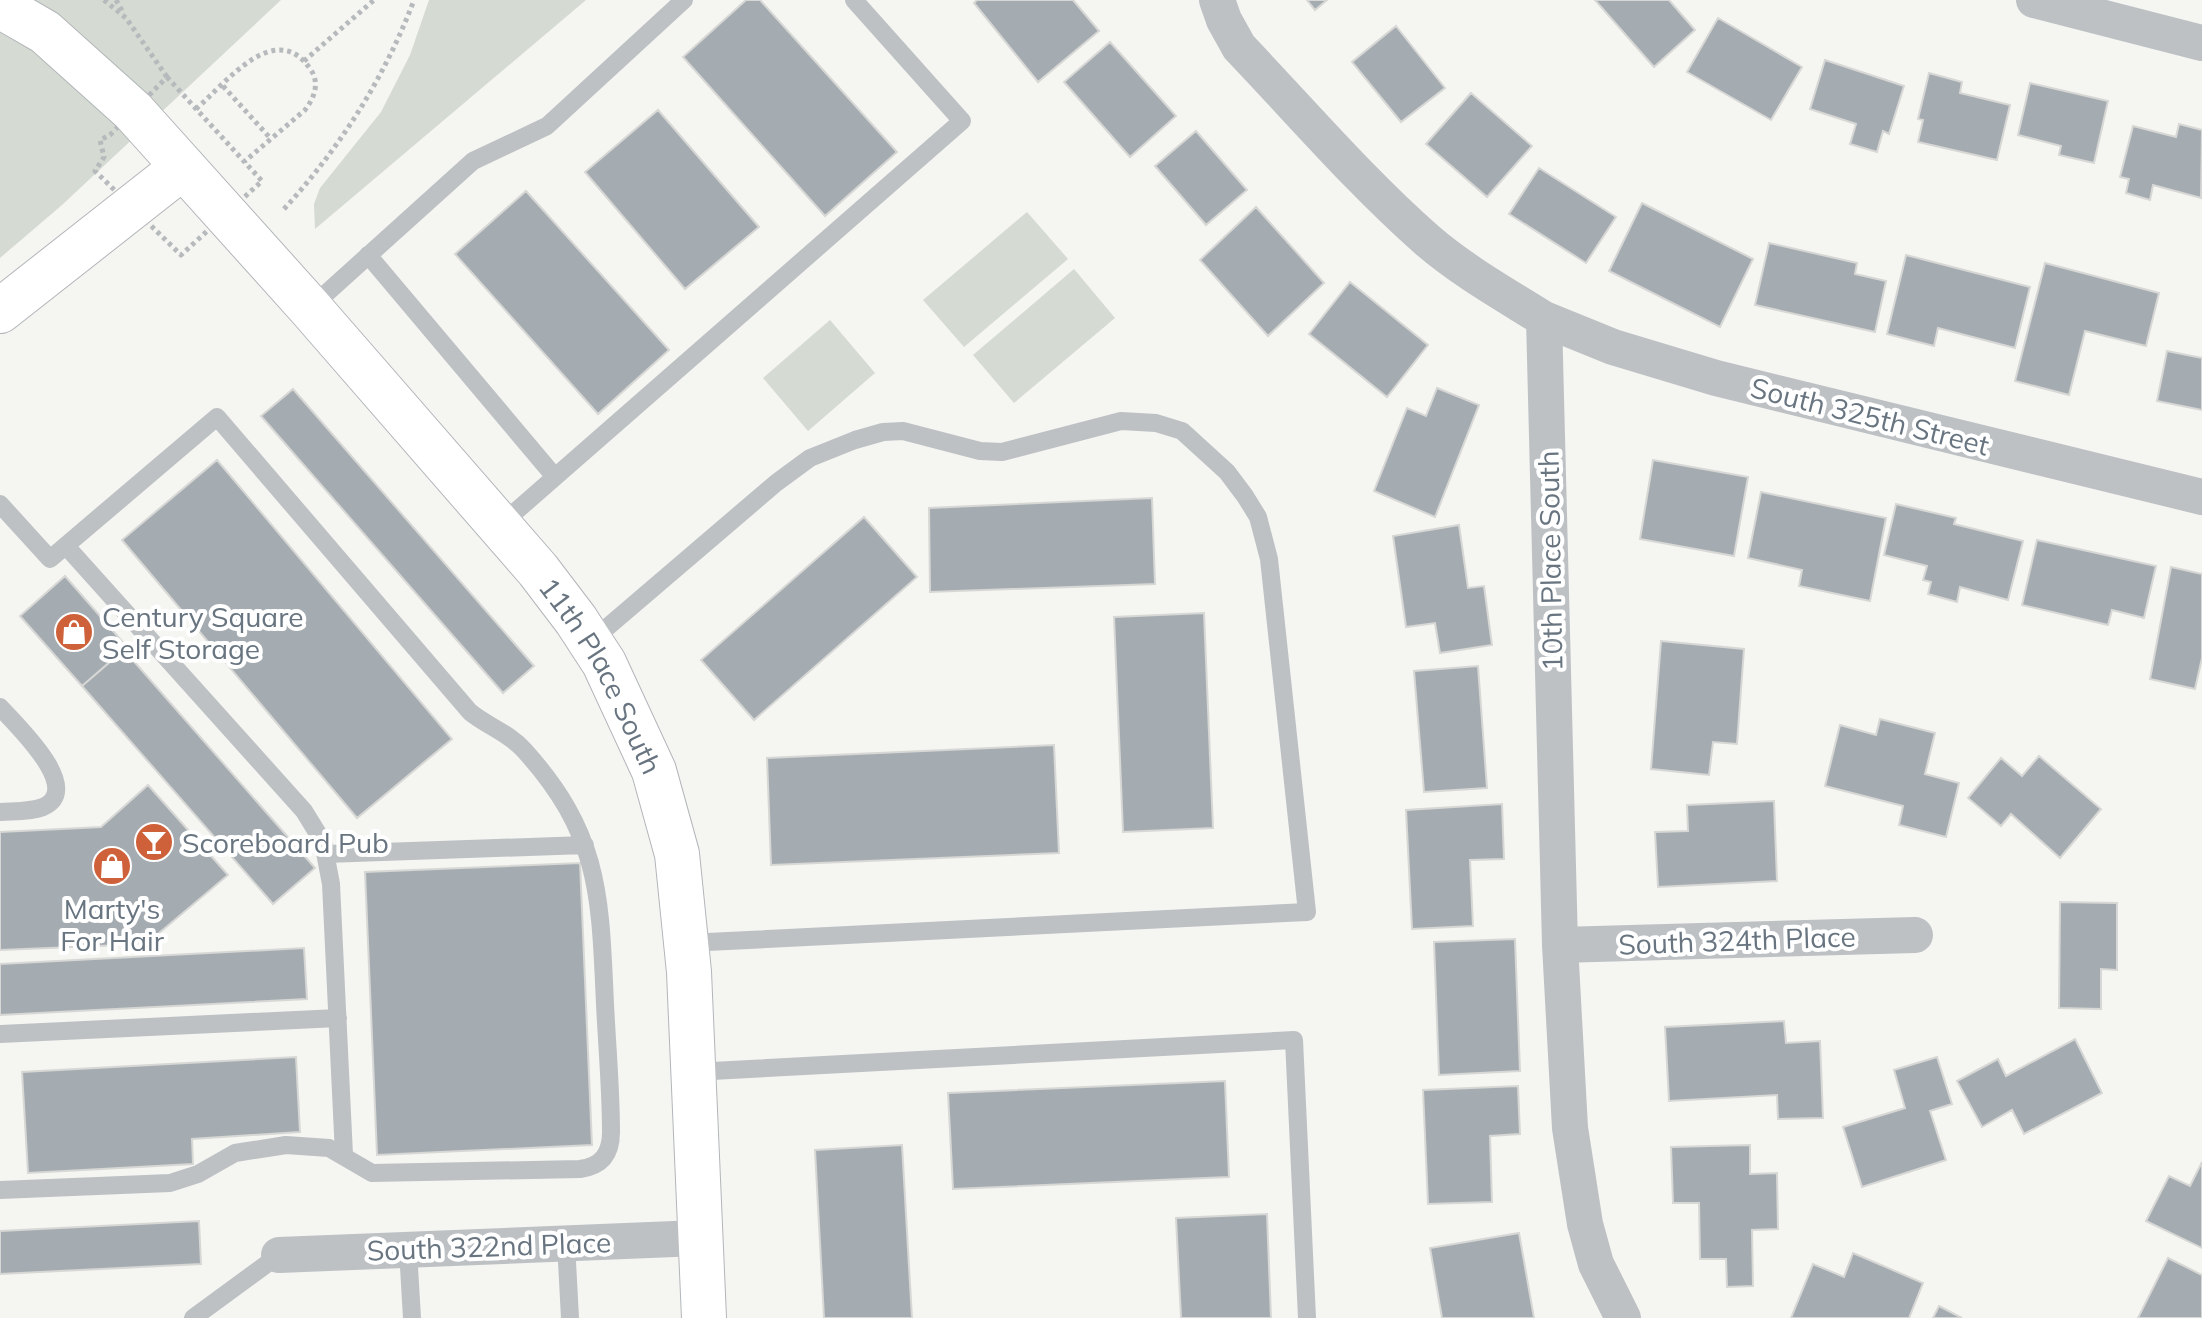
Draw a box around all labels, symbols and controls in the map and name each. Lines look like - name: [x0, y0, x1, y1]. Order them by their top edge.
- street label: South 325th Street: [1747, 369, 1993, 463]
- street label: 10th Place South: [1531, 450, 1569, 672]
- street label: 11th Place South: [532, 570, 670, 779]
- place label: Century Square Self Storage: [102, 599, 303, 666]
- shop icon: Century Square Self Storage: [53, 611, 95, 653]
- bar icon: Scoreboard Pub: [133, 821, 175, 863]
- place label: Scoreboard Pub: [182, 825, 389, 860]
- shop icon: Marty's For Hair: [91, 845, 133, 887]
- place label: Marty's For Hair: [60, 891, 165, 958]
- street label: South 324th Place: [1618, 918, 1856, 962]
- street label: South 322nd Place: [366, 1224, 612, 1268]

